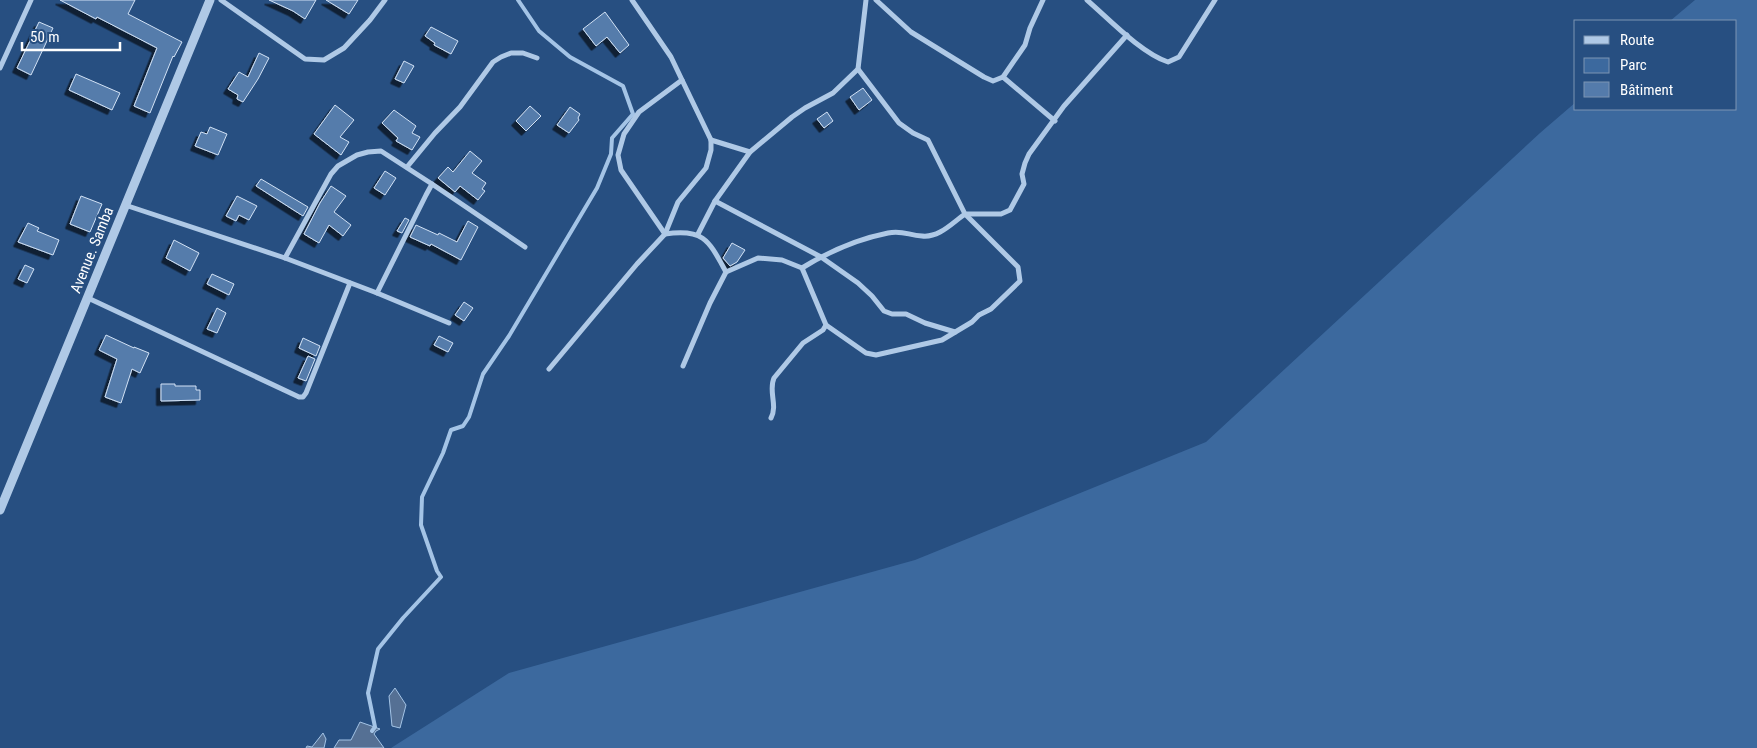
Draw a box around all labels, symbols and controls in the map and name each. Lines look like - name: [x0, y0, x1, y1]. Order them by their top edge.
- scale bar: [22, 20, 120, 52]
- legend: [1574, 20, 1737, 110]
- text: 50 m: [30, 28, 60, 46]
- text: Route: [1620, 31, 1654, 49]
- text: Parc: [1620, 56, 1647, 74]
- text: Bâtiment: [1620, 81, 1673, 99]
- street label: Avenue. Samba: [67, 204, 117, 296]

